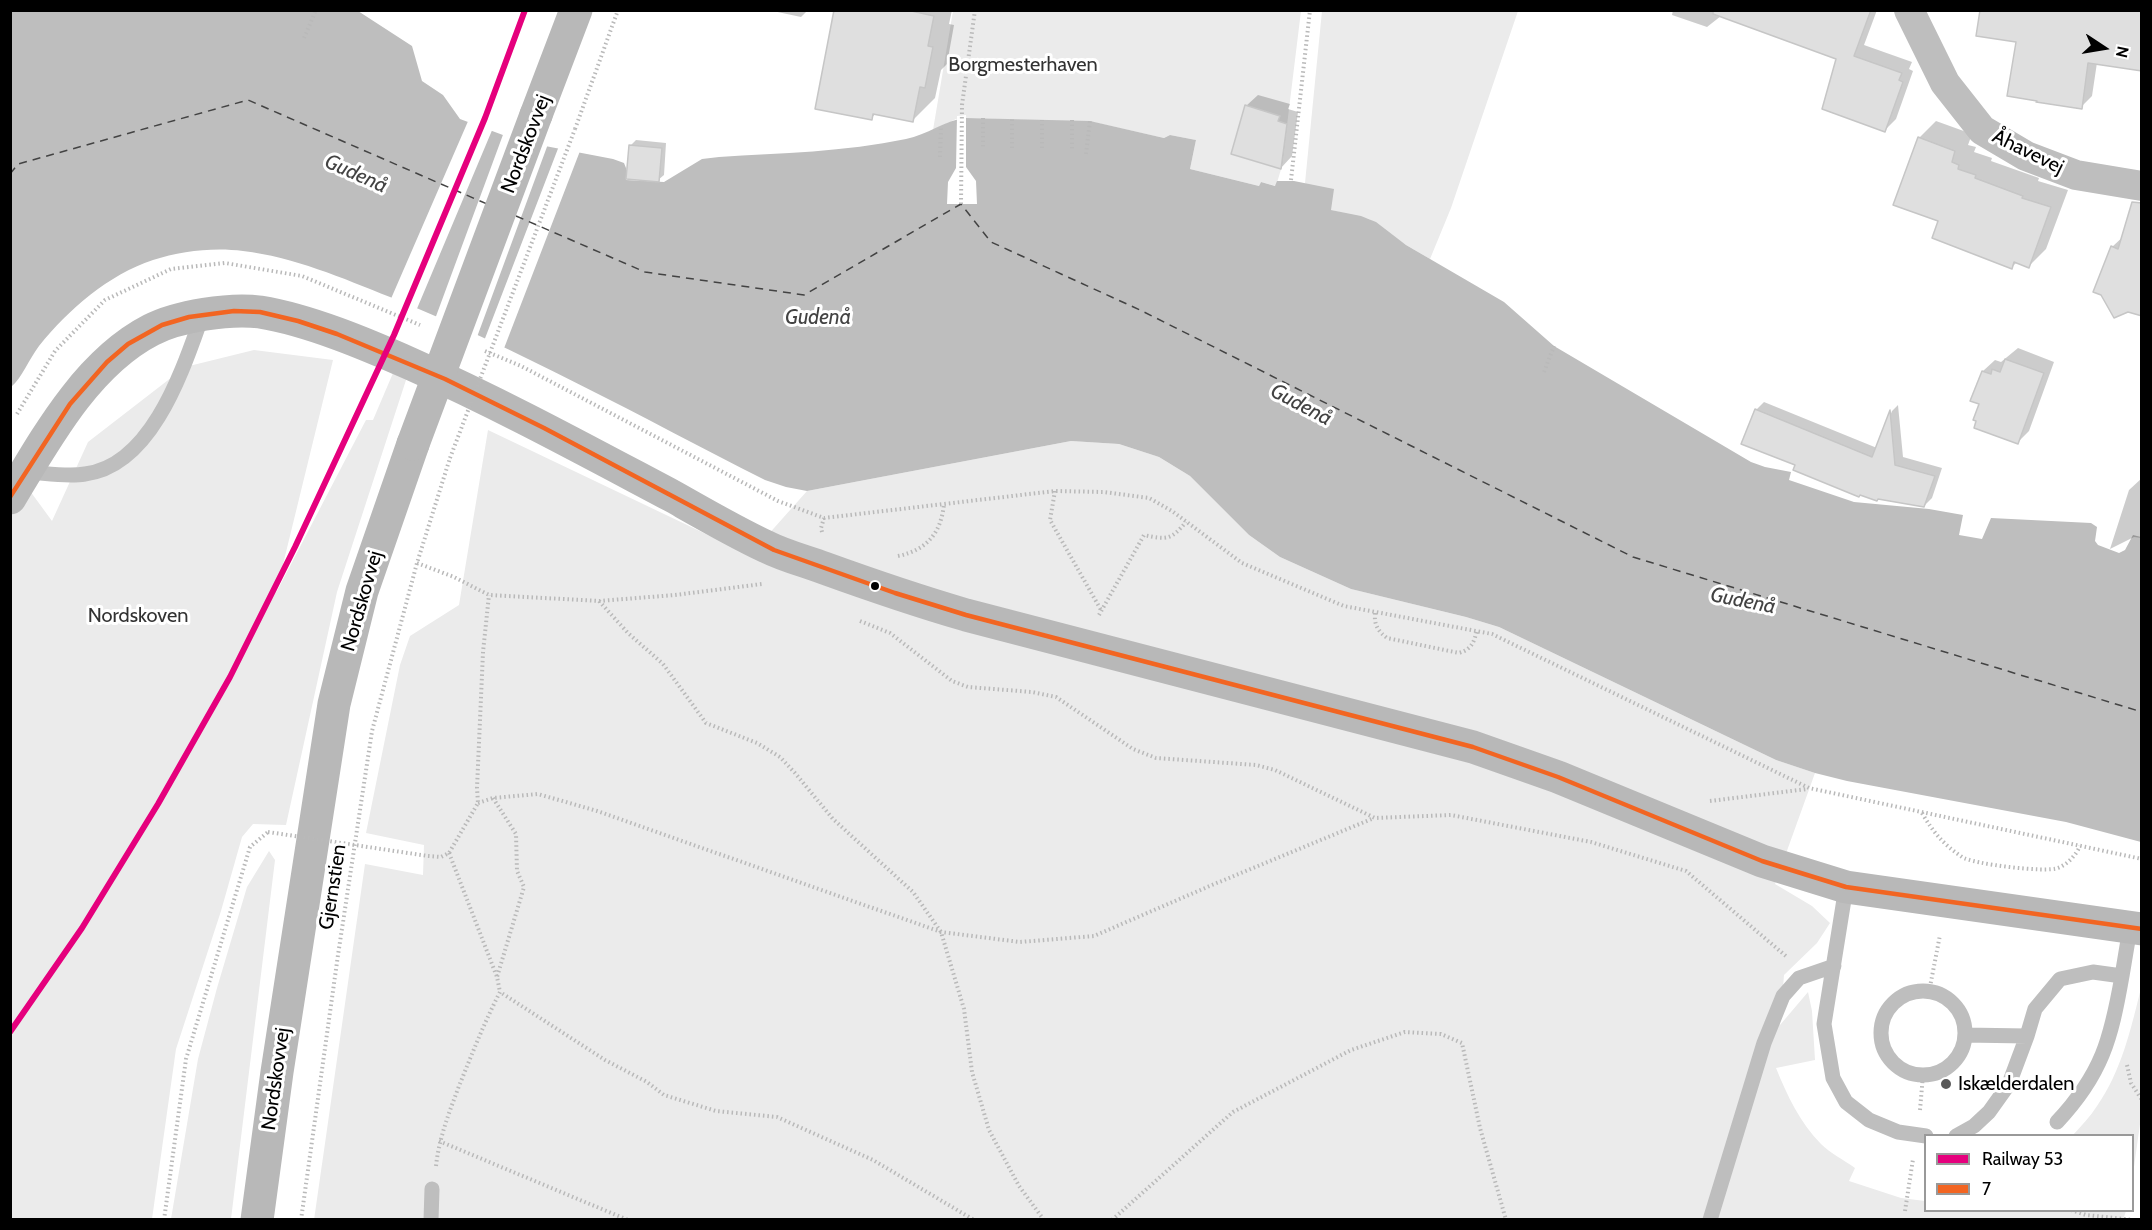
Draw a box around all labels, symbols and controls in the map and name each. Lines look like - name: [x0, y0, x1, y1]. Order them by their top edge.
- north arrow: [2074, 18, 2134, 78]
- text: N: [2112, 44, 2133, 59]
- park label: Borgmesterhaven: [948, 53, 1098, 77]
- street label: Nordskovvej: [496, 91, 556, 197]
- street label: Åhavevej: [1988, 124, 2068, 180]
- water label: Gudenå: [321, 149, 391, 199]
- water label: Gudenå: [785, 305, 851, 331]
- water label: Gudenå: [1266, 378, 1336, 432]
- street label: Nordskovvej: [336, 548, 388, 654]
- unlabelled marker: [869, 580, 881, 592]
- water label: Gudenå: [1708, 582, 1778, 620]
- park label: Nordskoven: [88, 604, 188, 628]
- street label: Gjernstien: [314, 843, 352, 931]
- street label: Nordskovvej: [257, 1026, 295, 1132]
- place label: Iskælderdalen: [1958, 1072, 2074, 1096]
- marker: Iskælderdalen: [1939, 1077, 1953, 1091]
- legend: [1924, 1134, 2134, 1212]
- text: Railway 53: [1982, 1148, 2063, 1170]
- text: 7: [1982, 1178, 1991, 1200]

